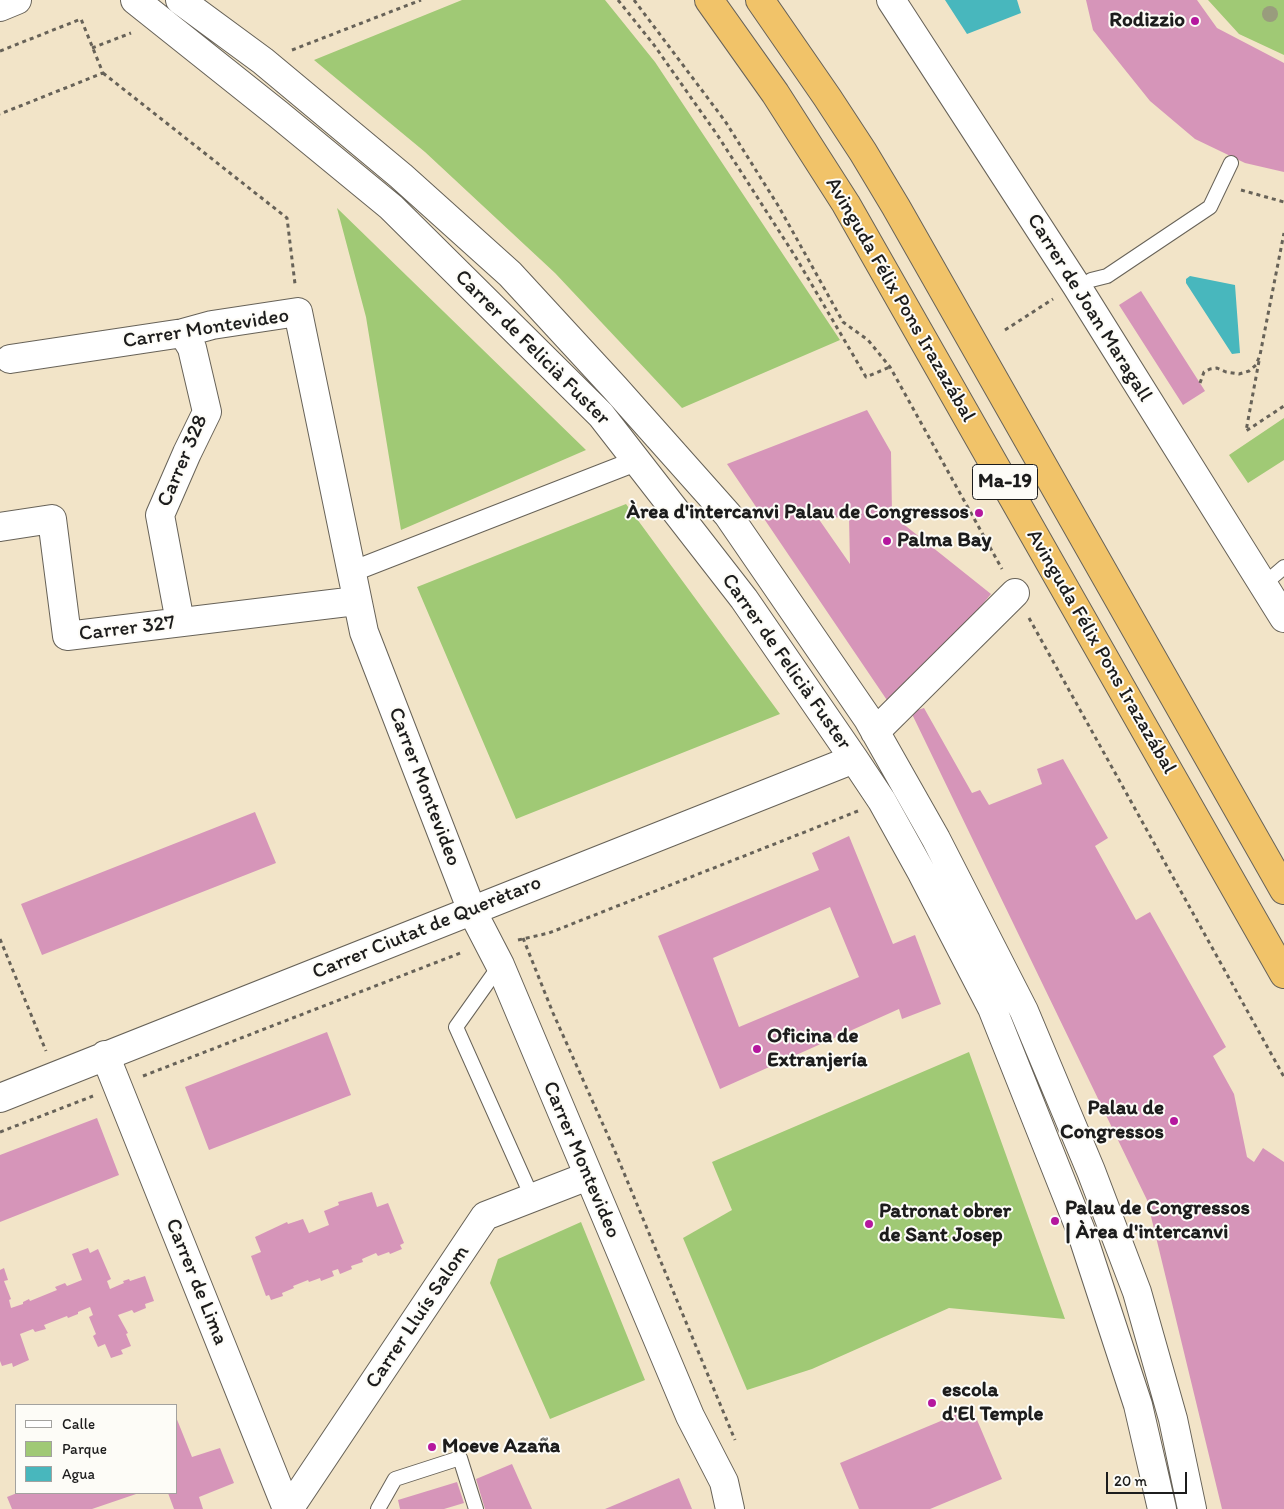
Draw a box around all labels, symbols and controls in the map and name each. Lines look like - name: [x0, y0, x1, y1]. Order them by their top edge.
- place label: Rodizzio: [1109, 8, 1185, 34]
- marker: Rodizzio: [1189, 15, 1201, 27]
- street label: Avinguda Félix Pons Irazazábal: [819, 173, 981, 427]
- street label: Carrer de Joan Maragall: [1021, 209, 1157, 407]
- street label: Carrer de Felicià Fuster: [449, 265, 615, 431]
- street label: Carrer Montevideo: [121, 303, 291, 355]
- street label: Carrer 328: [152, 411, 214, 511]
- road number: Ma-19: [972, 464, 1038, 500]
- place label: Àrea d'intercanvi Palau de Congressos: [627, 500, 969, 526]
- marker: Àrea d'intercanvi Palau de Congressos: [973, 507, 985, 519]
- street label: Avinguda Félix Pons Irazazábal: [1020, 525, 1182, 779]
- place label: Palma Bay: [897, 528, 991, 554]
- marker: Palma Bay: [881, 535, 893, 547]
- street label: Carrer de Felicià Fuster: [716, 569, 856, 755]
- street label: Carrer 327: [78, 611, 176, 647]
- street label: Carrer Montevideo: [382, 704, 466, 870]
- street label: Carrer Ciutat de Querètaro: [309, 870, 545, 986]
- place label: Oficina de Extranjería: [767, 1024, 867, 1074]
- marker: Oficina de Extranjería: [751, 1043, 763, 1055]
- street label: Carrer Montevideo: [537, 1078, 625, 1242]
- place label: Palau de Congressos: [1060, 1096, 1164, 1146]
- marker: Palau de Congressos: [1168, 1115, 1180, 1127]
- place label: Palau de Congressos | Àrea d'intercanvi: [1065, 1196, 1250, 1246]
- place label: Patronat obrer de Sant Josep: [879, 1199, 1011, 1249]
- street label: Carrer de Lima: [159, 1215, 233, 1349]
- marker: Palau de Congressos | Àrea d'intercanvi: [1049, 1215, 1061, 1227]
- marker: Patronat obrer de Sant Josep: [863, 1218, 875, 1230]
- street label: Carrer Lluís Salom: [361, 1240, 475, 1394]
- place label: escola d'El Temple: [942, 1378, 1043, 1428]
- marker: escola d'El Temple: [926, 1397, 938, 1409]
- legend: [15, 1404, 178, 1494]
- text: Calle: [62, 1415, 95, 1433]
- place label: Moeve Azaña: [442, 1434, 560, 1460]
- text: Parque: [62, 1440, 107, 1458]
- marker: Moeve Azaña: [426, 1441, 438, 1453]
- scale bar: [1109, 1462, 1190, 1494]
- text: Agua: [62, 1465, 95, 1483]
- text: 20 m: [1114, 1472, 1147, 1490]

